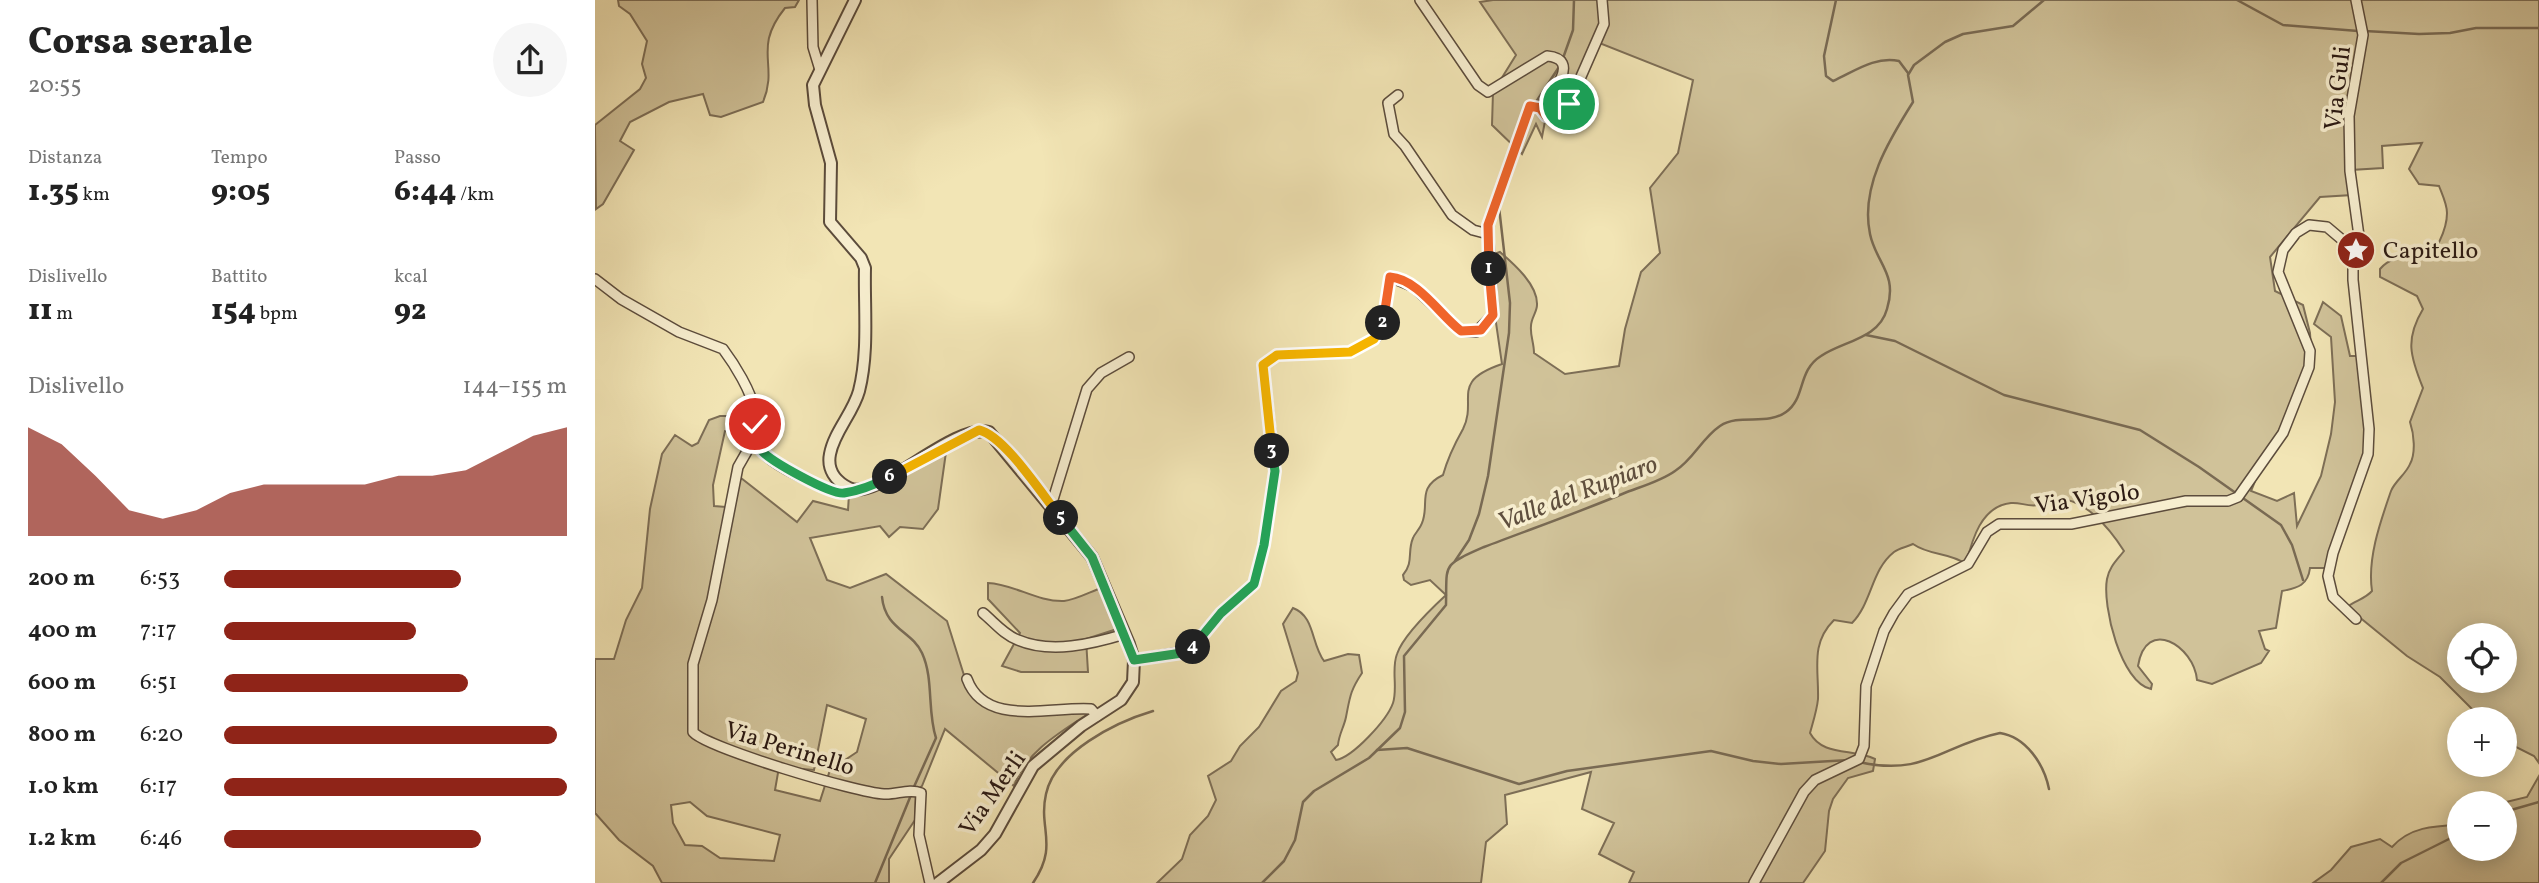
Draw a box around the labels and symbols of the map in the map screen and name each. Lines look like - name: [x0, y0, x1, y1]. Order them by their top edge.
- street label: Via Guli: [2317, 44, 2361, 132]
- pin: [1539, 74, 1599, 134]
- place icon: Capitello: [2335, 229, 2377, 271]
- place label: Capitello: [2383, 235, 2478, 269]
- pin: 1: [1471, 252, 1507, 286]
- pin: 2: [1365, 306, 1401, 340]
- pin: [725, 394, 785, 454]
- pin: 3: [1255, 434, 1289, 468]
- water label: Valle del Rupiaro: [1492, 447, 1663, 541]
- pin: 6: [873, 460, 907, 494]
- street label: Via Vigolo: [2033, 476, 2142, 524]
- pin: 5: [1043, 500, 1079, 536]
- pin: 4: [1175, 630, 1211, 664]
- street label: Via Perinello: [720, 714, 859, 786]
- street label: Via Merli: [952, 745, 1035, 844]

